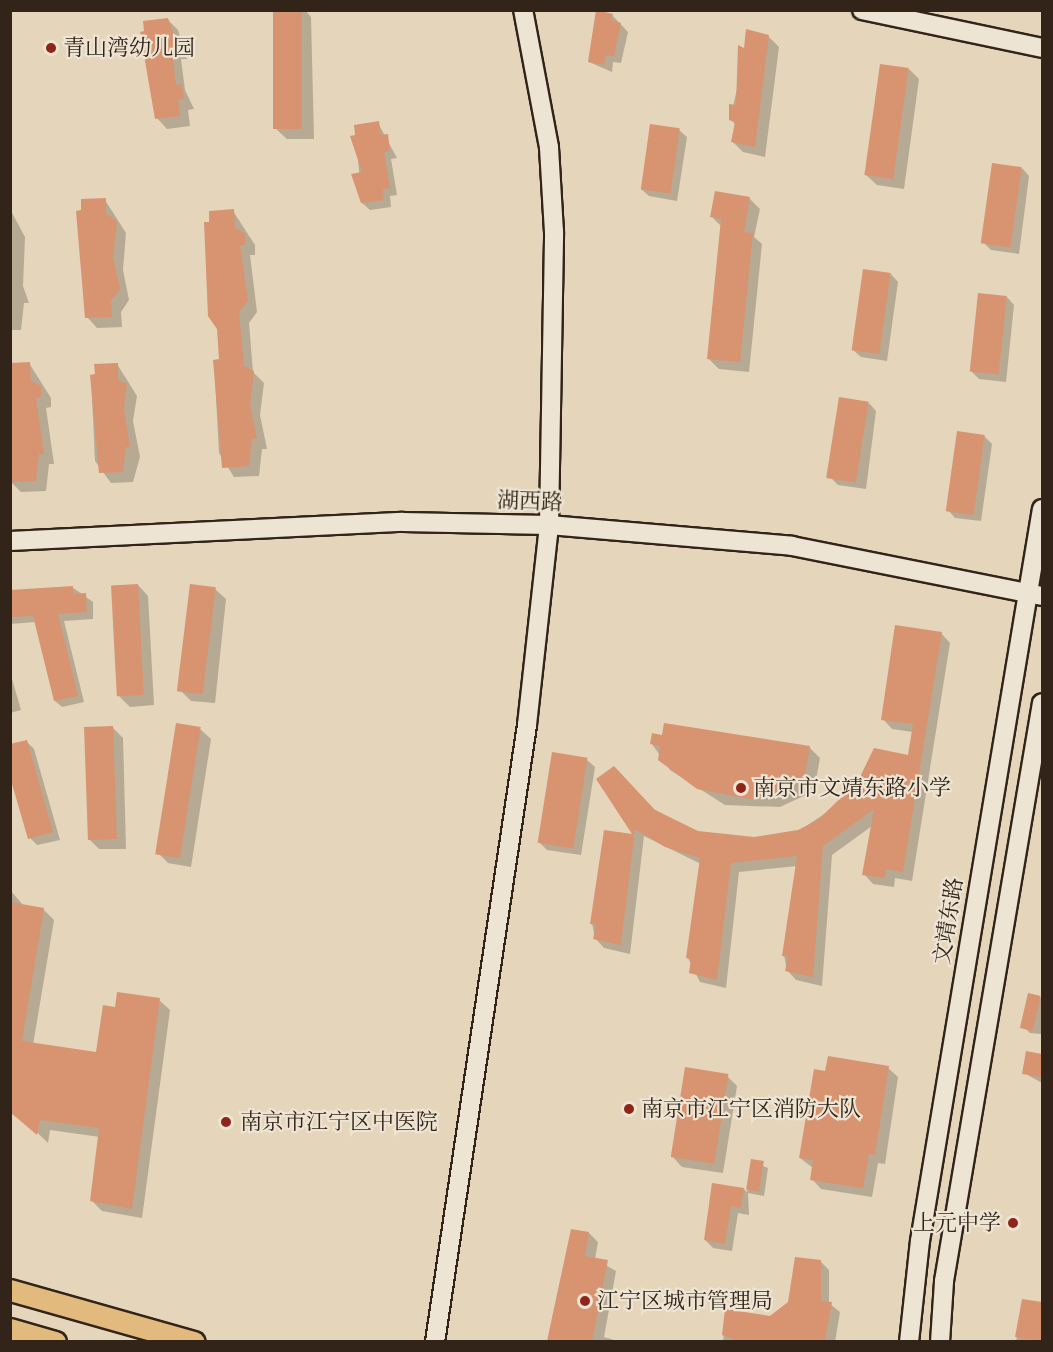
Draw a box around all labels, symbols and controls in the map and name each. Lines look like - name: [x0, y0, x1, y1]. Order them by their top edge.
- place label: 青山湾幼儿园: [63, 35, 195, 61]
- marker: 青山湾幼儿园: [44, 41, 58, 55]
- street label: 湖西路: [497, 487, 563, 515]
- place label: 南京市文靖东路小学: [753, 775, 951, 801]
- marker: 南京市文靖东路小学: [734, 781, 748, 795]
- street label: 文靖东路: [928, 875, 968, 967]
- place label: 南京市江宁区消防大队: [641, 1096, 861, 1122]
- marker: 南京市江宁区消防大队: [622, 1102, 636, 1116]
- place label: 南京市江宁区中医院: [240, 1109, 438, 1135]
- marker: 南京市江宁区中医院: [217, 1113, 235, 1131]
- place label: 上元中学: [913, 1210, 1001, 1236]
- marker: 上元中学: [1006, 1216, 1020, 1230]
- place label: 江宁区城市管理局: [597, 1288, 773, 1314]
- marker: 江宁区城市管理局: [578, 1294, 592, 1308]

